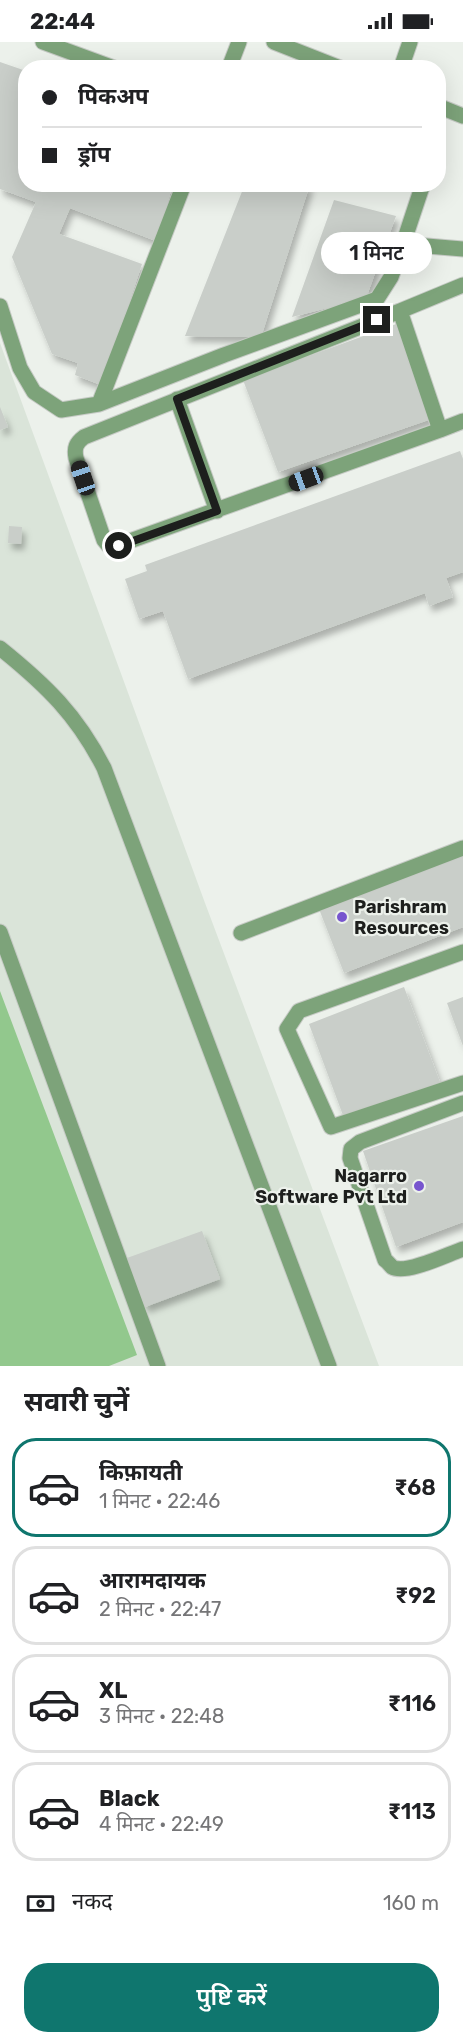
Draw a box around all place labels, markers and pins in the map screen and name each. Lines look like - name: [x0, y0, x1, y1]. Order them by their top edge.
- place label: Parishram Resources: [354, 896, 449, 939]
- marker: Parishram Resources: [335, 910, 349, 924]
- place label: Nagarro Software Pvt Ltd: [255, 1165, 407, 1208]
- marker: Nagarro Software Pvt Ltd: [412, 1179, 426, 1193]

